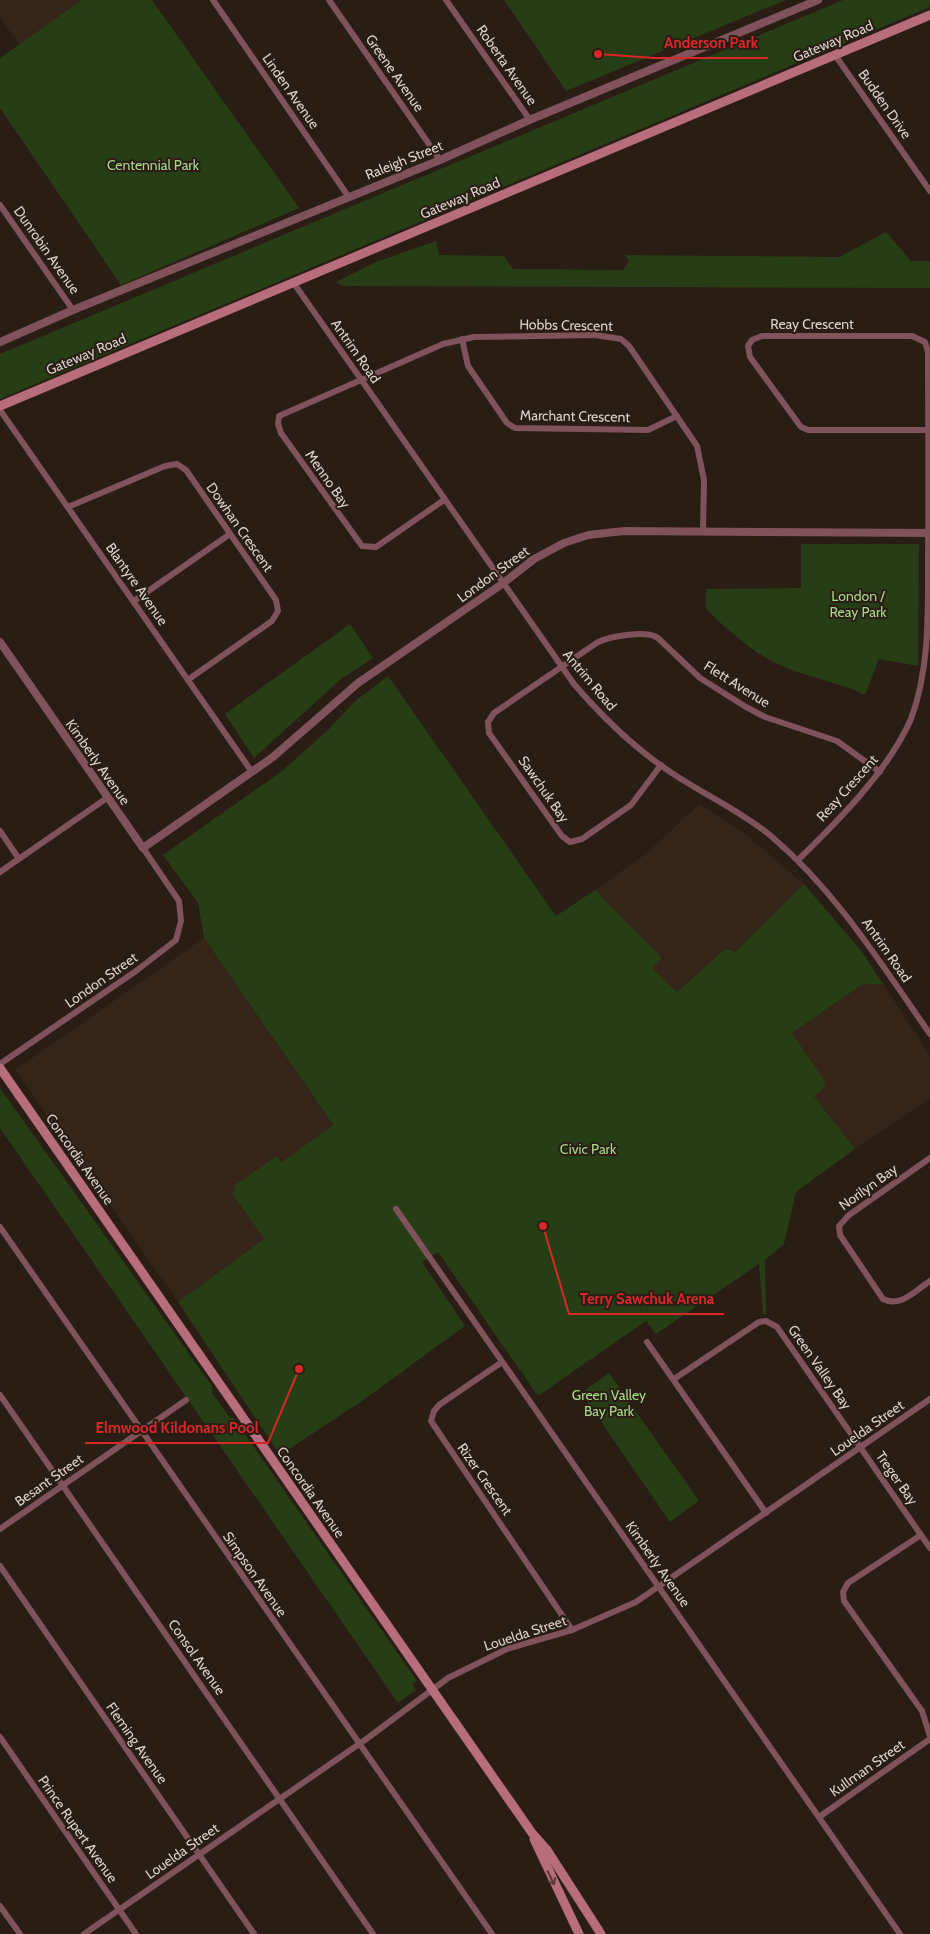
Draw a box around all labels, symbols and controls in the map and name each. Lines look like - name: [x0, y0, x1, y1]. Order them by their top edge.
- street label: Gateway Road: [790, 16, 876, 66]
- street label: Roberta Avenue: [473, 21, 541, 109]
- callout: Anderson Park: [654, 28, 768, 58]
- street label: Greene Avenue: [362, 31, 428, 115]
- text: Anderson Park: [664, 34, 759, 52]
- street label: Linden Avenue: [258, 50, 324, 132]
- street label: Budden Drive: [854, 66, 916, 142]
- street label: Raleigh Street: [363, 136, 446, 184]
- park label: Centennial Park: [107, 156, 200, 174]
- street label: Gateway Road: [417, 173, 503, 223]
- street label: Dunrobin Avenue: [10, 203, 84, 297]
- street label: Antrim Road: [327, 315, 385, 387]
- street label: Hobbs Crescent: [519, 315, 613, 335]
- street label: Reay Crescent: [770, 315, 854, 333]
- street label: Gateway Road: [43, 329, 129, 379]
- street label: Marchant Crescent: [520, 406, 630, 426]
- street label: Menno Bay: [301, 446, 355, 512]
- street label: Dowhan Crescent: [203, 479, 278, 575]
- street label: Blantyre Avenue: [102, 539, 172, 629]
- street label: London Street: [453, 542, 533, 606]
- park label: London / Reay Park: [829, 587, 887, 621]
- street label: Antrim Road: [559, 646, 621, 714]
- street label: Flett Avenue: [701, 657, 773, 711]
- street label: Kimberly Avenue: [62, 716, 134, 808]
- street label: Reay Crescent: [812, 751, 882, 825]
- street label: Sawchuk Bay: [514, 752, 574, 826]
- street label: Antrim Road: [858, 914, 916, 986]
- street label: London Street: [61, 948, 141, 1012]
- street label: Concordia Avenue: [42, 1110, 118, 1208]
- park label: Civic Park: [560, 1140, 617, 1158]
- street label: Norilyn Bay: [835, 1160, 901, 1214]
- callout: Terry Sawchuk Arena: [569, 1284, 724, 1314]
- text: Terry Sawchuk Arena: [580, 1290, 715, 1308]
- street label: Green Valley Bay: [784, 1321, 856, 1413]
- park label: Green Valley Bay Park: [572, 1386, 646, 1420]
- street label: Louelda Street: [827, 1396, 908, 1460]
- callout: Elmwood Kildonans Pool: [85, 1413, 268, 1443]
- text: Elmwood Kildonans Pool: [95, 1419, 259, 1437]
- street label: Rizer Crescent: [454, 1439, 517, 1519]
- street label: Concordia Avenue: [273, 1443, 349, 1541]
- street label: Treger Bay: [872, 1448, 922, 1508]
- street label: Besant Street: [11, 1450, 87, 1510]
- street label: Kimberly Avenue: [622, 1518, 694, 1610]
- street label: Simpson Avenue: [219, 1528, 291, 1620]
- street label: Louelda Street: [481, 1611, 569, 1655]
- street label: Consol Avenue: [164, 1616, 230, 1698]
- street label: Fleming Avenue: [102, 1699, 172, 1787]
- street label: Kullman Street: [826, 1735, 908, 1800]
- street label: Prince Rupert Avenue: [34, 1772, 122, 1886]
- street label: Louelda Street: [142, 1819, 223, 1883]
- one-way arrow: [547, 1870, 556, 1885]

